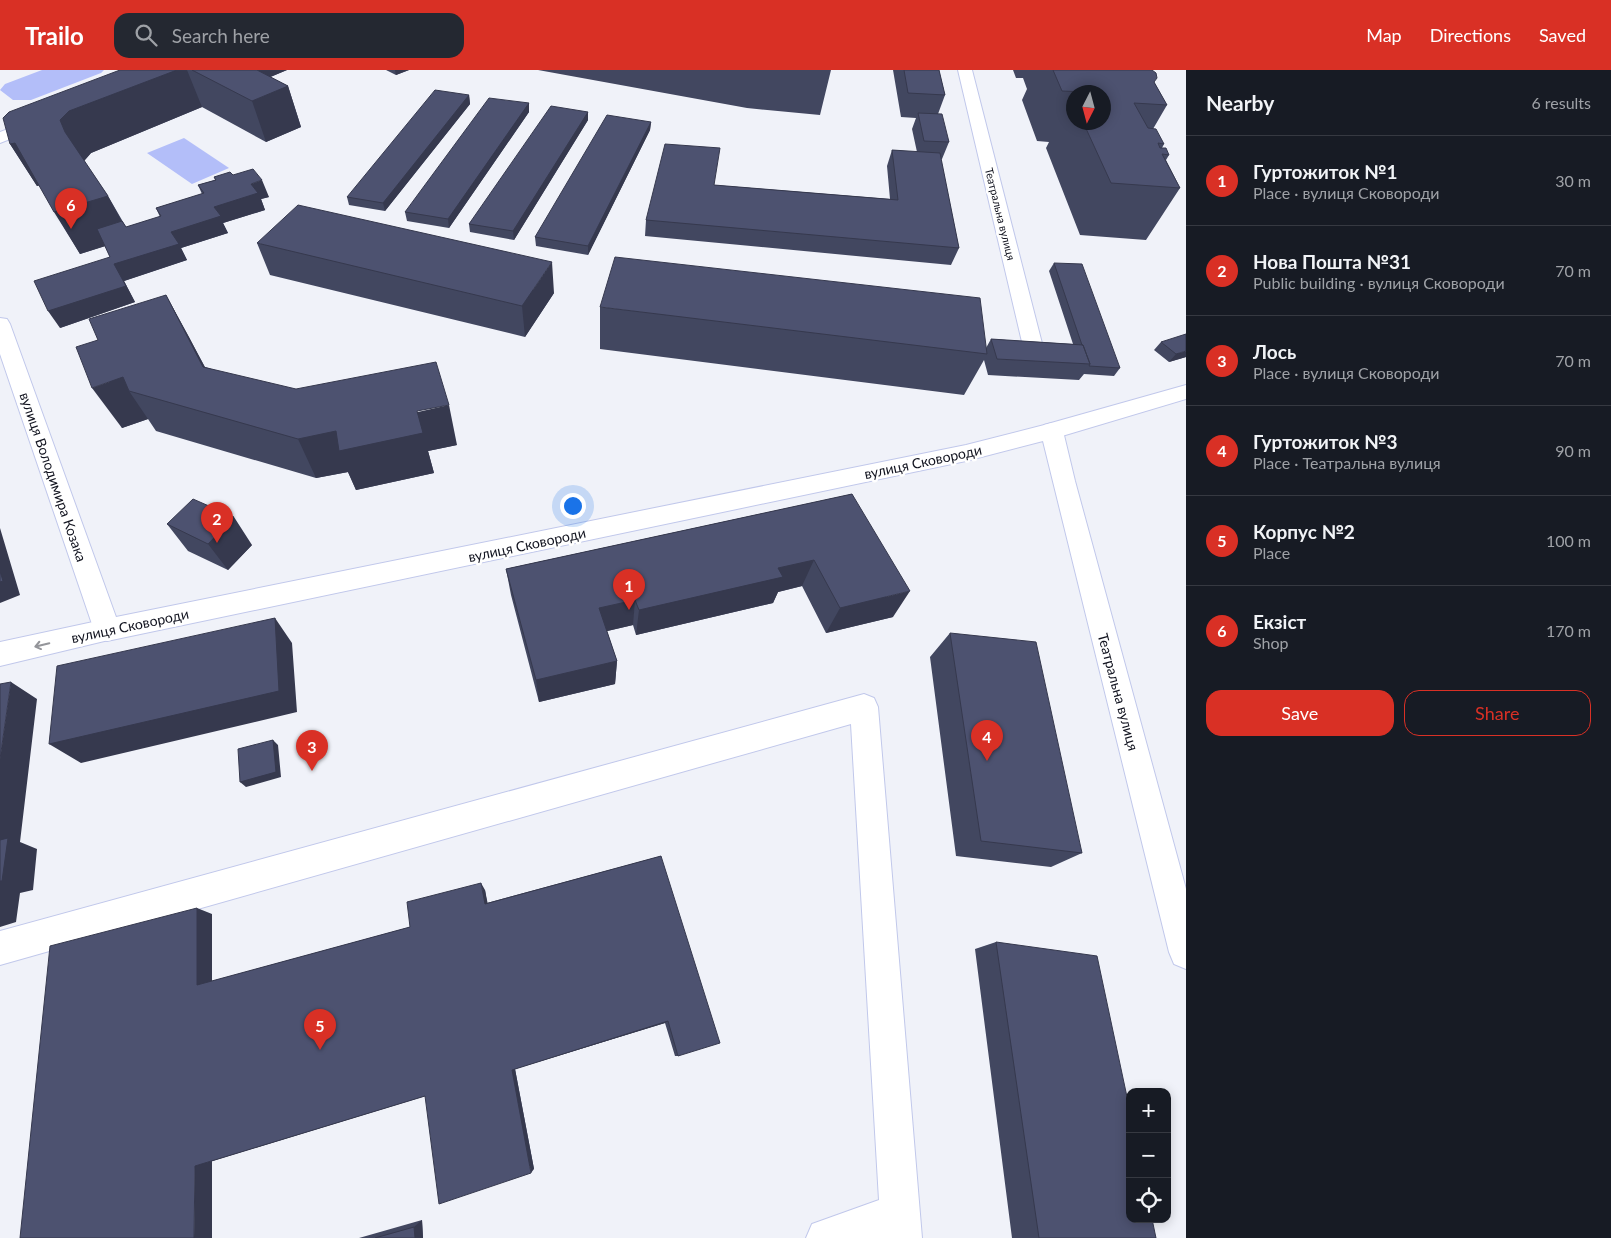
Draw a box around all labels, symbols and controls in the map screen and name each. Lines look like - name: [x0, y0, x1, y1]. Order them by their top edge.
- search box: [114, 13, 464, 58]
- text: Trailo: [25, 21, 84, 50]
- icon: search: [132, 21, 160, 49]
- text: Search here: [172, 24, 270, 47]
- text: Map: [1366, 24, 1402, 46]
- text: Directions: [1430, 24, 1511, 46]
- text: Saved: [1539, 24, 1586, 46]
- north arrow: [1066, 85, 1111, 130]
- text: Nearby: [1206, 90, 1274, 115]
- text: 6 results: [1531, 93, 1591, 112]
- text: Гуртожиток №1: [1253, 160, 1397, 183]
- street label: Театральна вулиця: [983, 166, 1018, 262]
- text: 1: [1217, 171, 1227, 190]
- text: 30 m: [1555, 171, 1591, 190]
- text: Place · вулиця Сковороди: [1253, 183, 1440, 202]
- pin: 6: [55, 188, 87, 229]
- text: Нова Пошта №31: [1253, 250, 1411, 273]
- text: 2: [1217, 261, 1227, 280]
- text: 70 m: [1555, 261, 1591, 280]
- text: Public building · вулиця Сковороди: [1253, 273, 1505, 292]
- text: Лось: [1253, 340, 1296, 363]
- text: 3: [1217, 351, 1227, 370]
- text: 70 m: [1555, 351, 1591, 370]
- text: Place · вулиця Сковороди: [1253, 363, 1440, 382]
- street label: вулиця Володимира Козака: [16, 390, 91, 564]
- text: Гуртожиток №3: [1253, 430, 1397, 453]
- street label: вулиця Сковороди: [863, 441, 983, 482]
- text: 4: [1217, 441, 1227, 460]
- text: 90 m: [1555, 441, 1591, 460]
- text: Place · Театральна вулиця: [1253, 453, 1441, 472]
- your location: [560, 493, 586, 519]
- pin: 2: [201, 502, 233, 543]
- text: Корпус №2: [1253, 520, 1355, 543]
- street label: вулиця Сковороди: [467, 524, 587, 565]
- text: 5: [1217, 531, 1227, 550]
- text: 100 m: [1546, 531, 1591, 550]
- text: Place: [1253, 543, 1290, 562]
- pin: 1: [613, 569, 645, 610]
- street label: вулиця Сковороди: [70, 605, 190, 646]
- text: Екзіст: [1253, 610, 1306, 633]
- text: 6: [1217, 621, 1227, 640]
- text: 170 m: [1546, 621, 1591, 640]
- street label: Театральна вулиця: [1095, 631, 1142, 752]
- text: Shop: [1253, 633, 1289, 652]
- one-way arrow: [35, 640, 51, 650]
- button: Save: [1206, 690, 1394, 736]
- button: Share: [1404, 690, 1591, 736]
- pin: 4: [971, 720, 1003, 761]
- pin: 3: [296, 730, 328, 771]
- pin: 5: [304, 1009, 336, 1050]
- map controls: [1126, 1088, 1171, 1223]
- button: +: [1126, 1088, 1171, 1133]
- button: −: [1126, 1133, 1171, 1178]
- button: locate: [1126, 1178, 1171, 1223]

